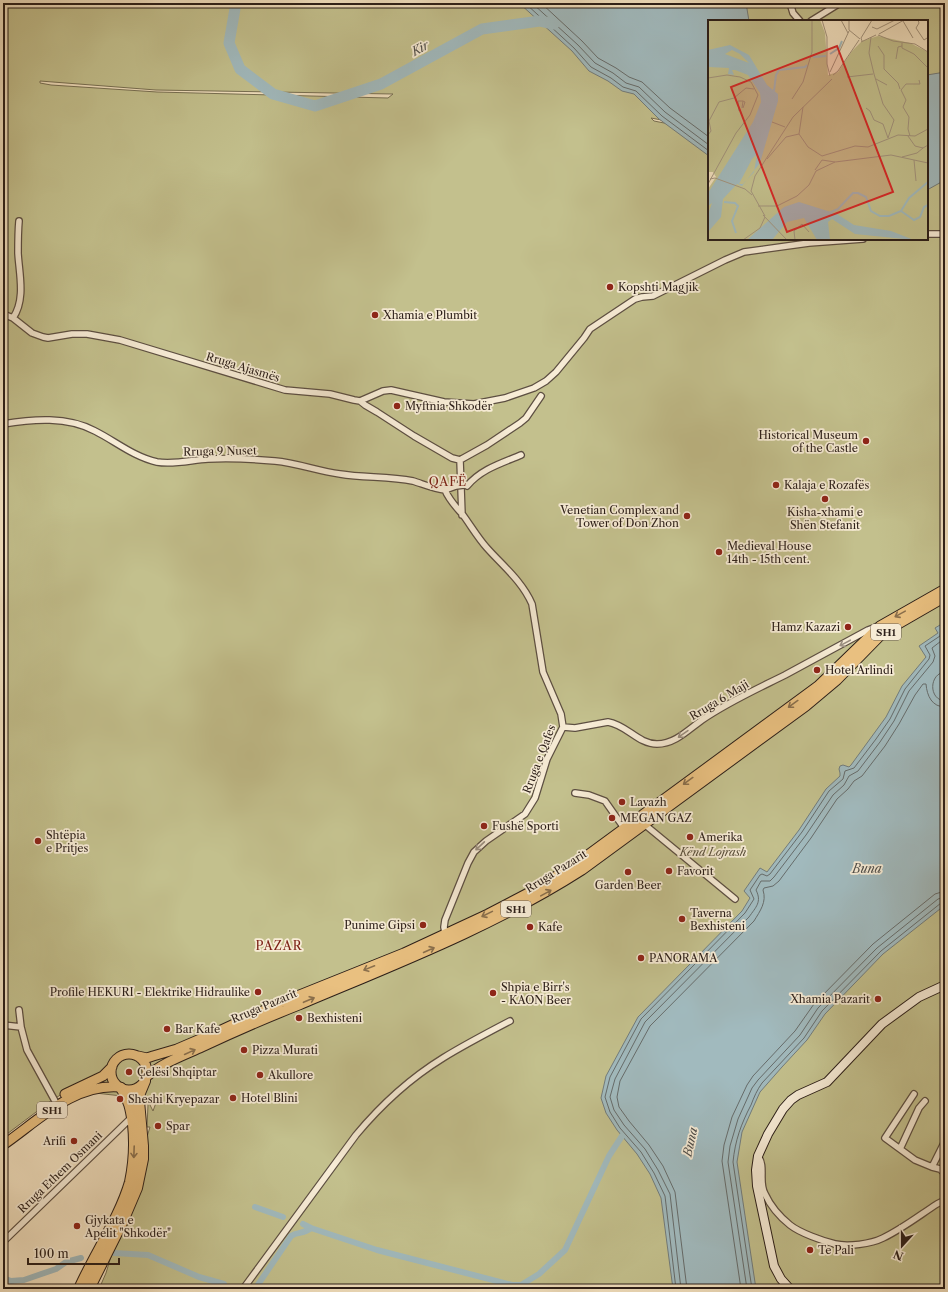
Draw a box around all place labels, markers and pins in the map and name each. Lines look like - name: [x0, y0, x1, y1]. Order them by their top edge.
- place label: Kopshti Magjik: [618, 280, 699, 294]
- marker: Kopshti Magjik: [605, 282, 615, 292]
- place label: Xhamia e Plumbit: [382, 308, 477, 322]
- marker: Xhamia e Plumbit: [370, 310, 380, 320]
- place label: Myftnia Shkodër: [405, 399, 492, 413]
- marker: Myftnia Shkodër: [392, 401, 402, 411]
- place label: Historical Museum of the Castle: [758, 428, 859, 455]
- marker: Historical Museum of the Castle: [861, 436, 871, 446]
- place label: Kalaja e Rozafës: [784, 478, 869, 492]
- marker: Kalaja e Rozafës: [771, 480, 781, 490]
- marker: Kisha-xhami e Shën Stefanit: [820, 494, 830, 504]
- place label: Venetian Complex and Tower of Don Zhon: [559, 503, 679, 530]
- place label: Kisha-xhami e Shën Stefanit: [787, 505, 863, 532]
- marker: Venetian Complex and Tower of Don Zhon: [682, 511, 692, 521]
- place label: Medieval House 14th - 15th cent.: [727, 539, 811, 566]
- marker: Medieval House 14th - 15th cent.: [714, 547, 724, 557]
- place label: Hamz Kazazi: [771, 620, 841, 634]
- marker: Hamz Kazazi: [843, 622, 853, 632]
- place label: Hotel Arlindi: [825, 663, 894, 677]
- marker: Hotel Arlindi: [812, 665, 822, 675]
- place label: Lavazh: [630, 795, 667, 809]
- marker: Lavazh: [617, 797, 627, 807]
- place label: MEGAN GAZ: [620, 811, 692, 825]
- marker: MEGAN GAZ: [607, 813, 617, 823]
- place label: Fushë Sporti: [492, 819, 559, 833]
- marker: Fushë Sporti: [479, 821, 489, 831]
- place label: Shtëpia e Pritjes: [46, 828, 89, 855]
- place label: Amerika: [697, 830, 743, 844]
- marker: Amerika: [685, 832, 695, 842]
- marker: Shtëpia e Pritjes: [33, 836, 43, 846]
- place label: Favorit: [677, 864, 714, 878]
- marker: Favorit: [664, 866, 674, 876]
- marker: Garden Beer: [623, 867, 633, 877]
- place label: Garden Beer: [595, 878, 662, 892]
- place label: Taverna Bexhisteni: [690, 906, 746, 933]
- marker: Taverna Bexhisteni: [677, 914, 687, 924]
- place label: Punime Gipsi: [344, 918, 416, 932]
- marker: Punime Gipsi: [418, 920, 428, 930]
- place label: Kafe: [538, 920, 562, 934]
- marker: Kafe: [525, 922, 535, 932]
- place label: PANORAMA: [649, 951, 718, 965]
- marker: PANORAMA: [636, 953, 646, 963]
- place label: Shpia e Birr's - KAON Beer: [501, 980, 571, 1007]
- place label: Profile HEKURI - Elektrike Hidraulike: [50, 985, 250, 999]
- marker: Profile HEKURI - Elektrike Hidraulike: [253, 987, 263, 997]
- marker: Shpia e Birr's - KAON Beer: [488, 988, 498, 998]
- place label: Xhamia Pazarit: [789, 992, 870, 1006]
- marker: Xhamia Pazarit: [873, 994, 883, 1004]
- place label: Bexhisteni: [307, 1011, 363, 1025]
- marker: Bexhisteni: [294, 1013, 304, 1023]
- place label: Bar Kafe: [175, 1022, 220, 1036]
- marker: Bar Kafe: [162, 1024, 172, 1034]
- place label: Pizza Murati: [252, 1043, 319, 1057]
- marker: Pizza Murati: [239, 1045, 249, 1055]
- place label: Çelësi Shqiptar: [137, 1065, 217, 1079]
- marker: Çelësi Shqiptar: [124, 1067, 134, 1077]
- place label: Akullore: [267, 1068, 313, 1082]
- marker: Akullore: [255, 1070, 265, 1080]
- place label: Hotel Blini: [241, 1091, 298, 1105]
- place label: Sheshi Kryepazar: [128, 1092, 220, 1106]
- marker: Hotel Blini: [228, 1093, 238, 1103]
- marker: Sheshi Kryepazar: [115, 1094, 125, 1104]
- place label: Spar: [166, 1119, 190, 1133]
- marker: Spar: [153, 1121, 163, 1131]
- place label: Arifi: [42, 1134, 66, 1148]
- marker: Arifi: [69, 1136, 79, 1146]
- place label: Gjykata e Apelit "Shkodër": [84, 1213, 171, 1240]
- marker: Gjykata e Apelit "Shkodër": [72, 1221, 82, 1231]
- place label: Te Pali: [818, 1243, 854, 1257]
- marker: Te Pali: [805, 1245, 815, 1255]

